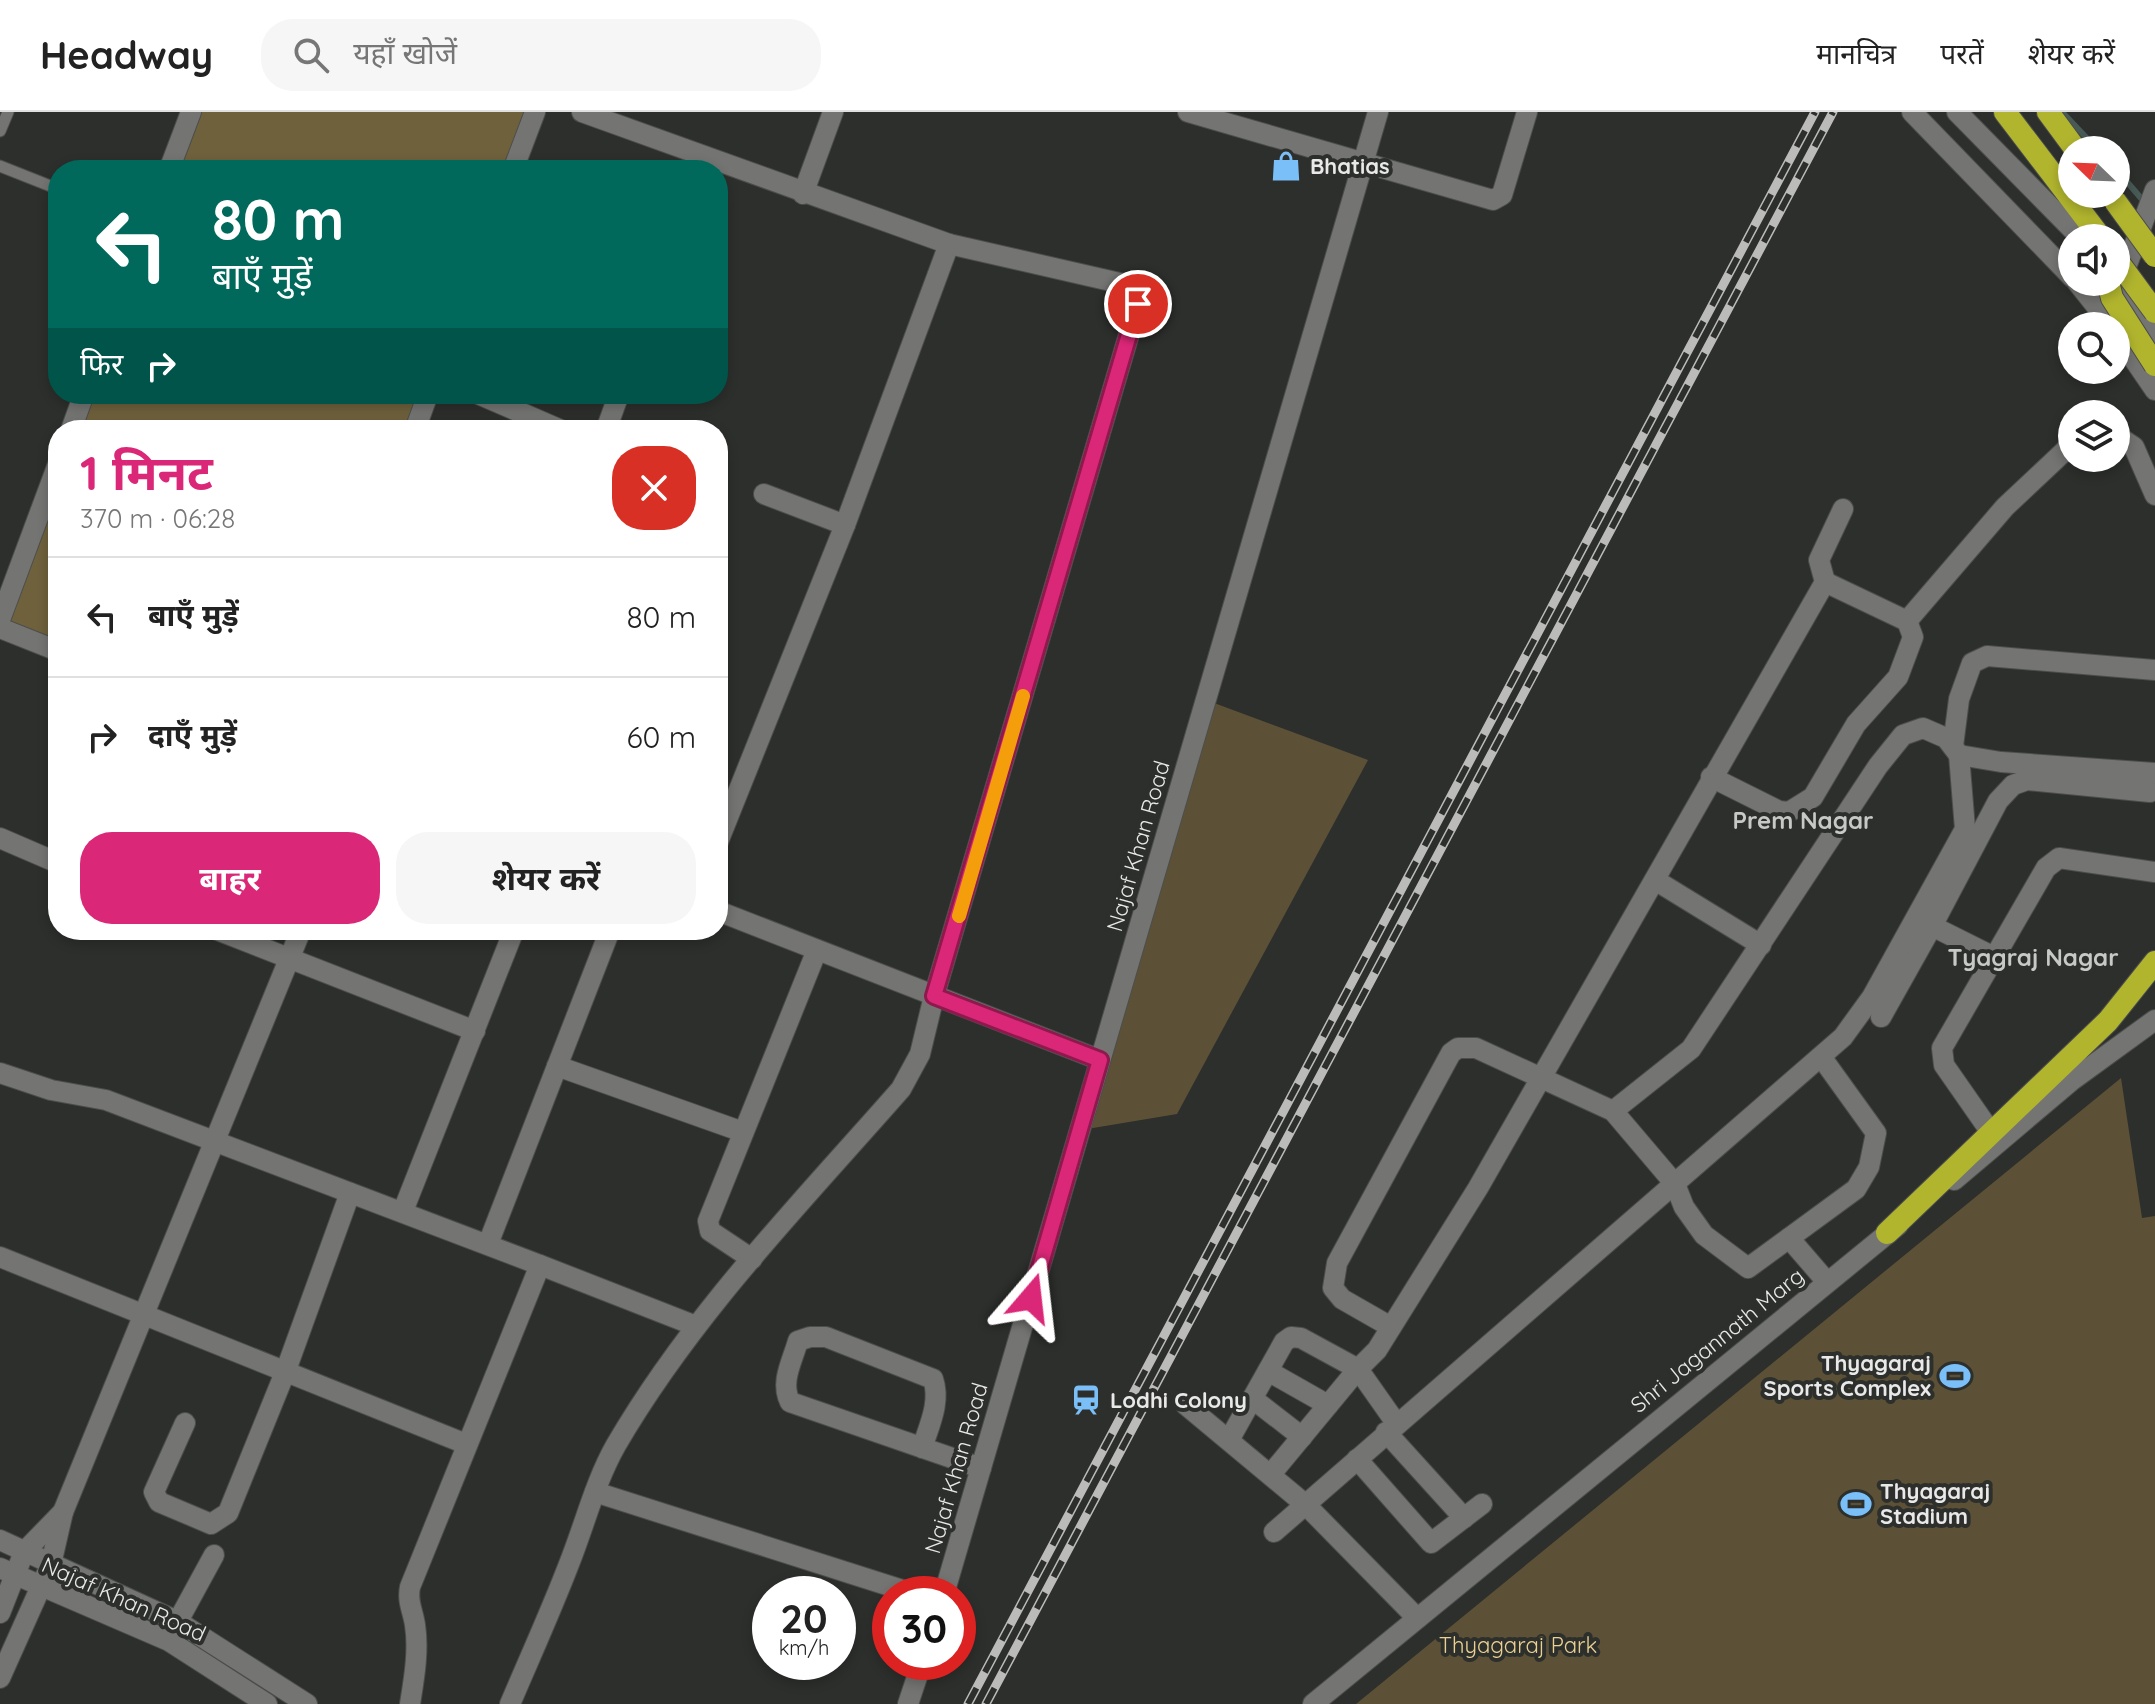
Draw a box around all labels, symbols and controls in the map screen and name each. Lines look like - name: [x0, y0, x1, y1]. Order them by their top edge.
- search box: [261, 19, 821, 91]
- text: Headway: [40, 31, 213, 79]
- icon: search: [289, 33, 333, 77]
- text: यहाँ खोजें: [353, 34, 457, 72]
- text: मानचित्र: [1816, 36, 1896, 71]
- text: परतें: [1940, 36, 1984, 71]
- text: शेयर करें: [2028, 36, 2115, 71]
- north arrow: [2058, 136, 2130, 208]
- map controls: [2058, 136, 2130, 472]
- shop icon: Bhatias: [1269, 149, 1303, 183]
- place label: Bhatias: [1310, 152, 1390, 180]
- text: 80 m: [212, 184, 344, 254]
- icon: left: [80, 192, 184, 296]
- button: sound: [2058, 224, 2130, 296]
- text: बाएँ मुड़ें: [212, 253, 312, 298]
- pin: [1104, 270, 1172, 338]
- icon: arrive: [1116, 282, 1160, 326]
- button: search: [2058, 312, 2130, 384]
- icon: right: [139, 344, 183, 388]
- text: फिर: [80, 345, 123, 383]
- button: layers: [2058, 400, 2130, 472]
- text: 1 मिनट: [80, 442, 213, 502]
- button: close: [612, 446, 696, 530]
- text: 370 m · 06:28: [80, 502, 235, 535]
- icon: left: [80, 595, 124, 639]
- text: बाएँ मुड़ें: [148, 596, 239, 634]
- text: 80 m: [626, 598, 696, 636]
- icon: right: [80, 715, 124, 759]
- text: दाएँ मुड़ें: [148, 716, 237, 754]
- text: 60 m: [626, 718, 696, 756]
- street label: Najaf Khan Road: [1100, 757, 1176, 935]
- district label: Prem Nagar: [1733, 805, 1873, 835]
- button: बाहर: [80, 832, 380, 924]
- button: शेयर करें: [396, 832, 696, 924]
- district label: Tyagraj Nagar: [1947, 942, 2119, 972]
- position arrow: [989, 1256, 1073, 1340]
- street label: Shri Jagannath Marg: [1625, 1261, 1809, 1419]
- place label: Thyagaraj Sports Complex: [1764, 1349, 1931, 1402]
- sports icon: Thyagaraj Sports Complex: [1938, 1359, 1972, 1393]
- street label: Najaf Khan Road: [918, 1379, 994, 1557]
- station icon: Lodhi Colony: [1069, 1383, 1103, 1417]
- place label: Lodhi Colony: [1110, 1386, 1247, 1414]
- place label: Thyagaraj Stadium: [1880, 1477, 1990, 1530]
- sports icon: Thyagaraj Stadium: [1839, 1487, 1873, 1521]
- street label: Najaf Khan Road: [38, 1550, 210, 1648]
- speed limit sign: 30: [872, 1576, 976, 1680]
- text: 20: [780, 1593, 828, 1643]
- park label: Thyagaraj Park: [1439, 1631, 1597, 1659]
- text: km/h: [779, 1635, 829, 1660]

